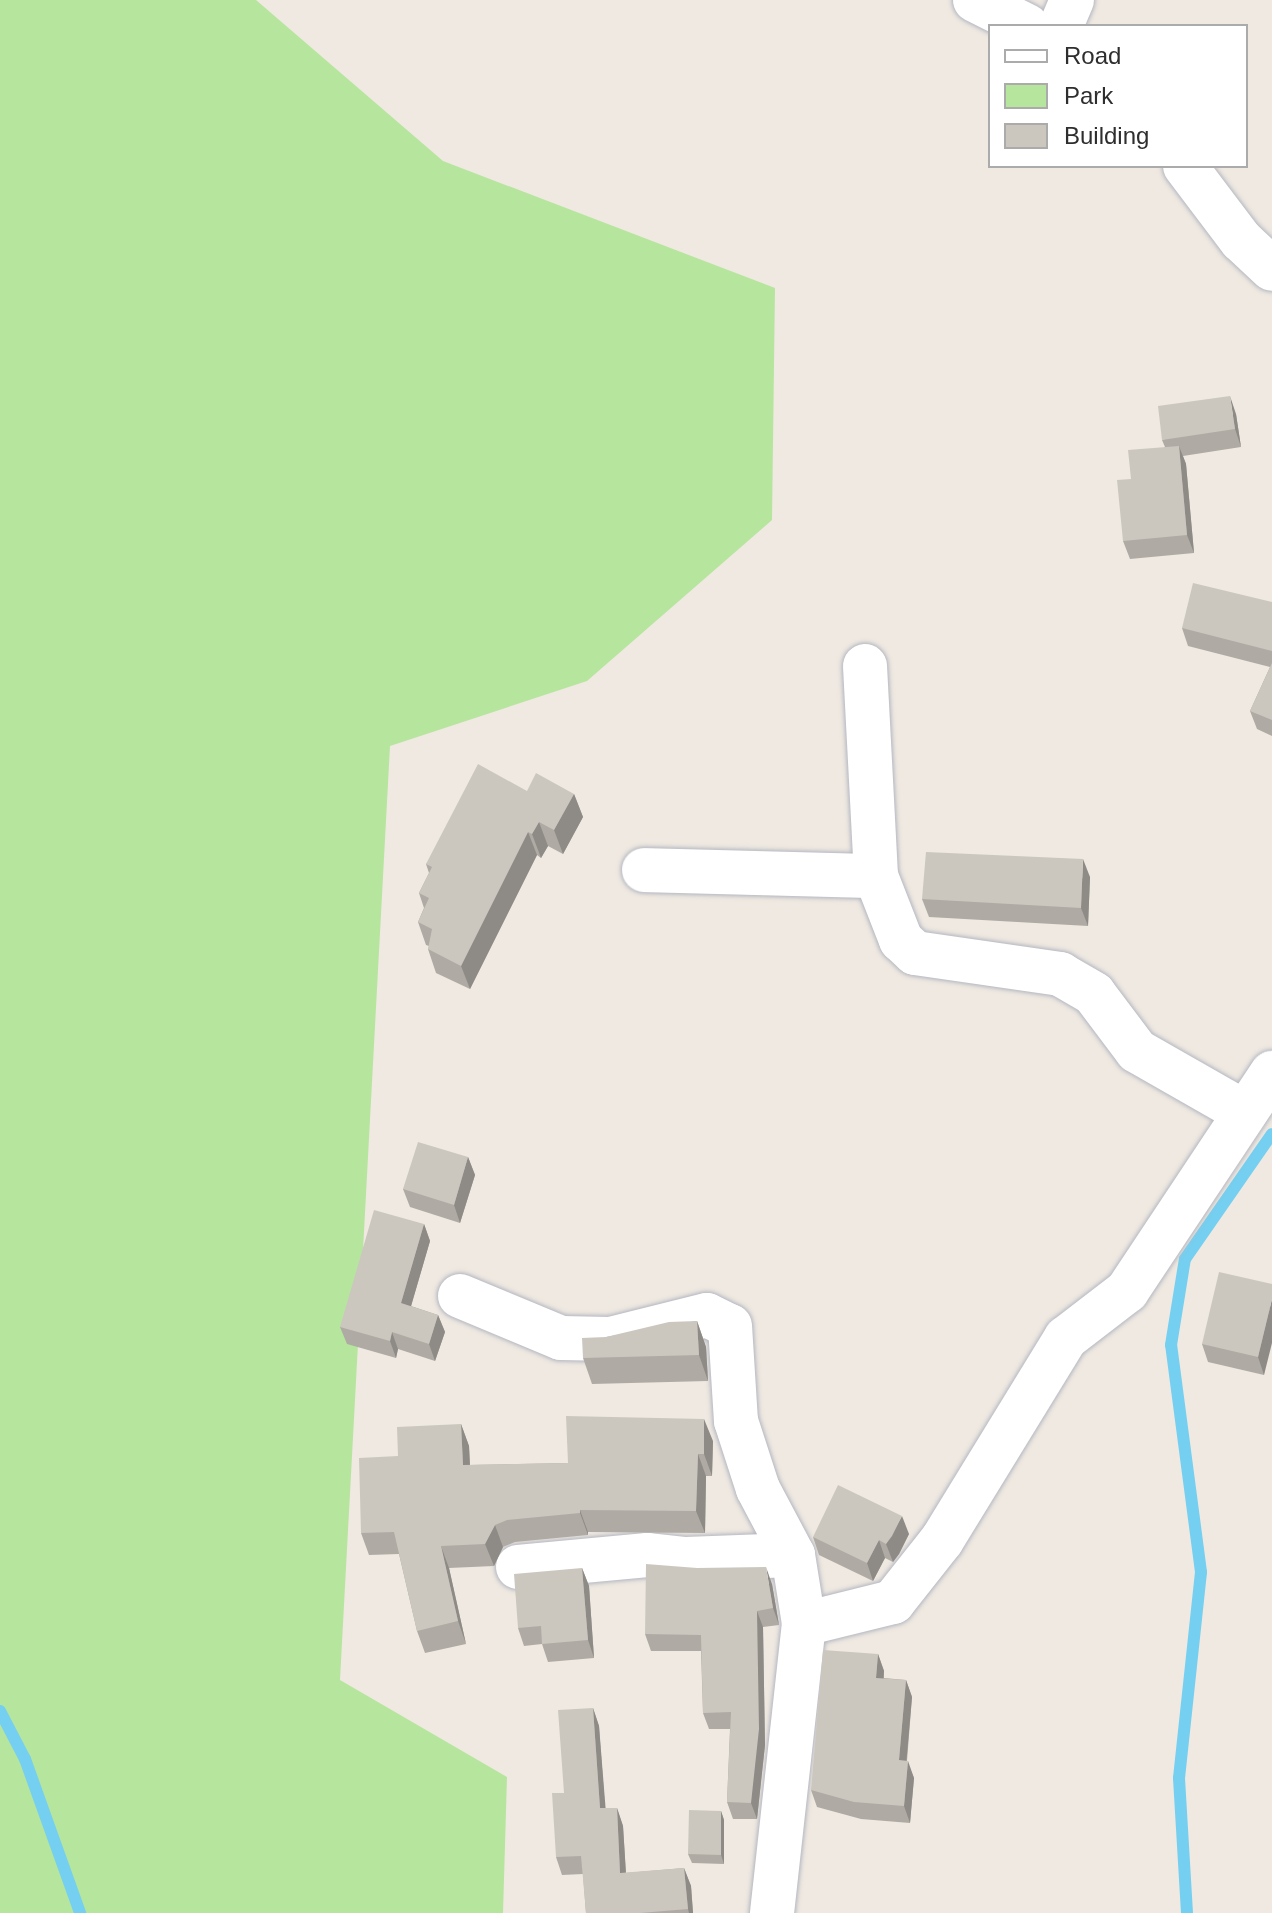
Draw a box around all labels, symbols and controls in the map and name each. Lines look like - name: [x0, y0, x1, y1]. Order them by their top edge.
- legend: [988, 24, 1248, 168]
- text: Road: [1064, 42, 1121, 69]
- text: Park: [1064, 82, 1113, 109]
- text: Building: [1064, 122, 1149, 149]

